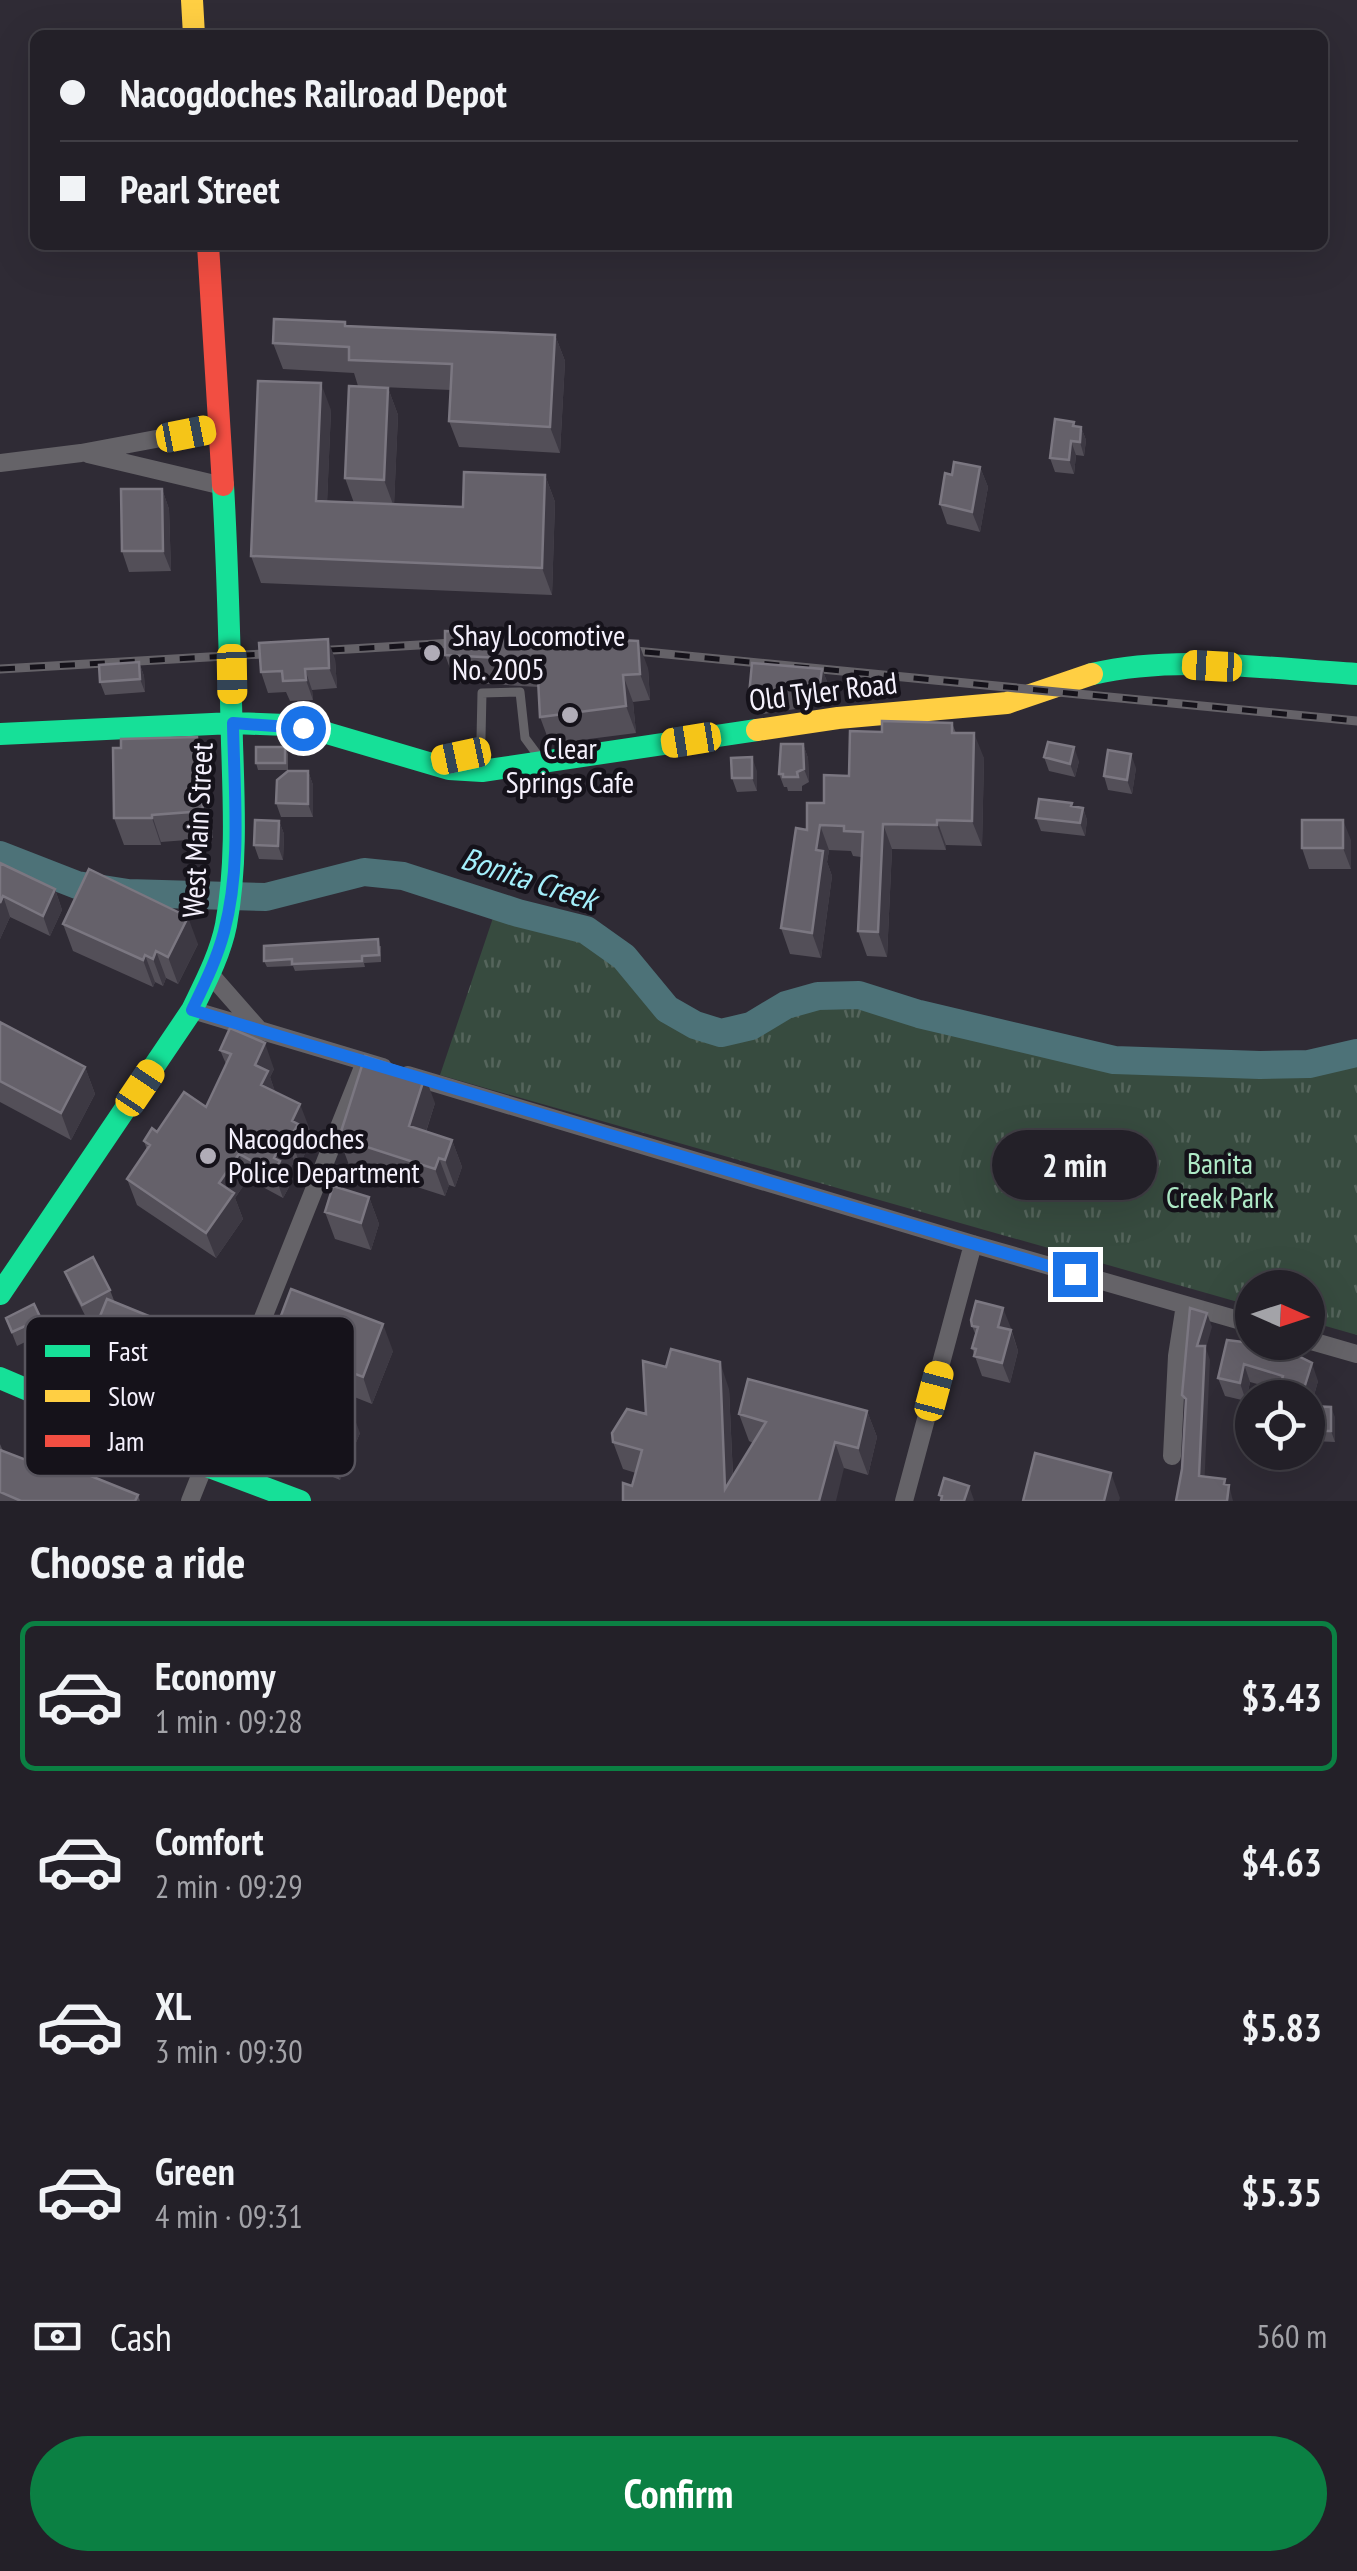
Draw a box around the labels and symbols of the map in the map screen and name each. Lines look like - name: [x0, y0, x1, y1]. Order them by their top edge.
- car: [154, 414, 218, 454]
- place label: Shay Locomotive No. 2005: [452, 615, 625, 688]
- marker: Shay Locomotive No. 2005: [421, 642, 443, 664]
- car: [216, 644, 248, 704]
- car: [1181, 649, 1243, 683]
- street label: Old Tyler Road: [747, 662, 899, 719]
- marker: Clear Springs Cafe: [559, 704, 581, 726]
- route start: [281, 706, 326, 751]
- car: [659, 720, 723, 760]
- place label: Clear Springs Cafe: [506, 728, 634, 801]
- car: [429, 735, 493, 777]
- street label: West Main Street: [172, 741, 221, 919]
- water label: Bonita Creek: [456, 836, 606, 921]
- car: [111, 1055, 169, 1121]
- place label: Nacogdoches Police Department: [228, 1118, 421, 1191]
- callout: 2 min: [992, 1129, 1158, 1199]
- park label: Banita Creek Park: [1166, 1143, 1274, 1216]
- marker: Nacogdoches Police Department: [197, 1145, 219, 1167]
- route end: [1053, 1252, 1098, 1297]
- north arrow: [1235, 1270, 1325, 1360]
- legend: [25, 1316, 355, 1476]
- text: Fast: [108, 1332, 148, 1369]
- car: [912, 1358, 956, 1424]
- text: Slow: [108, 1377, 155, 1414]
- text: Jam: [107, 1422, 144, 1459]

